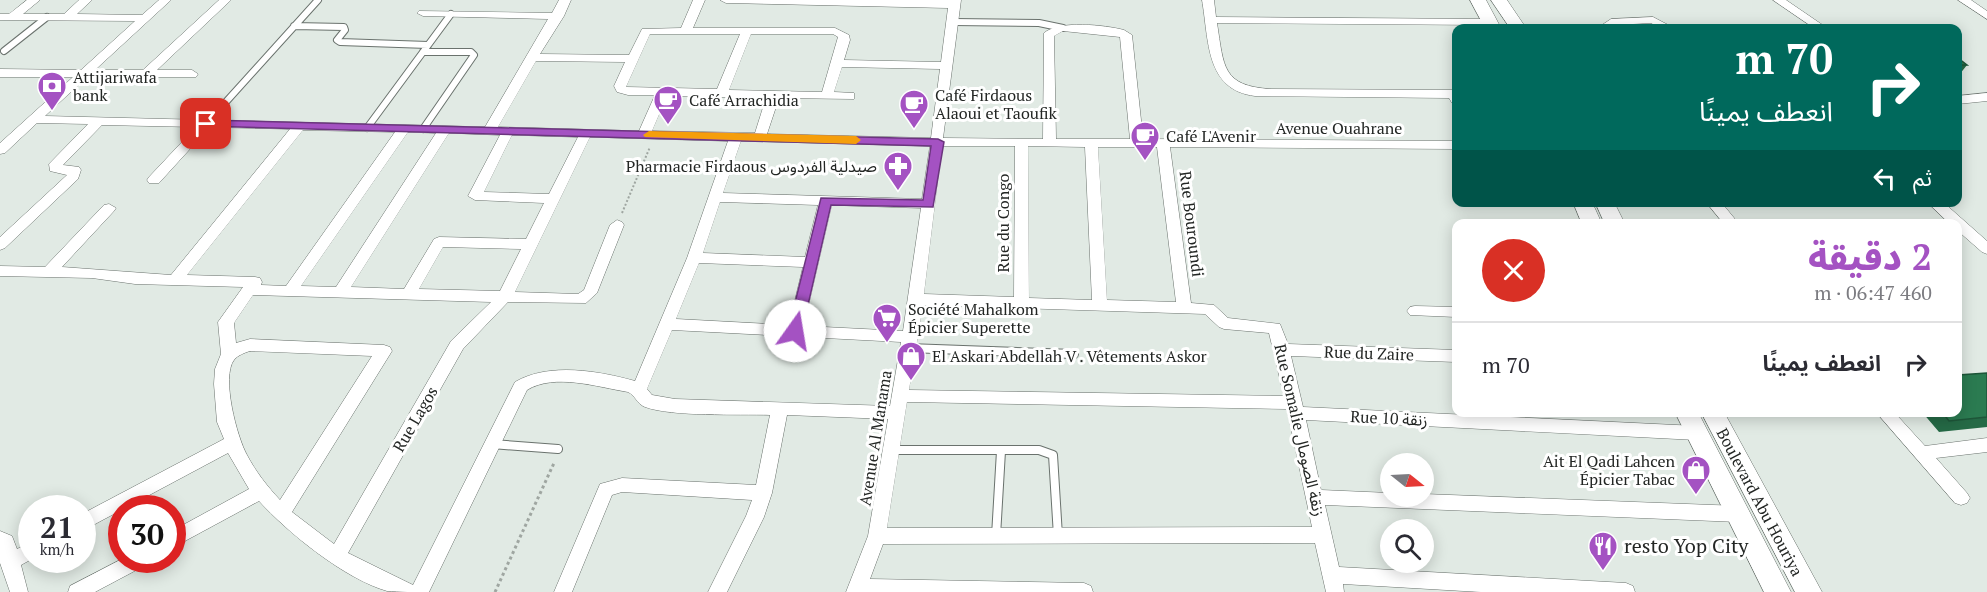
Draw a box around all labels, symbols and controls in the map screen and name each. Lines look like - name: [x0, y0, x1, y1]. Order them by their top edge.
- text: 70 m: [1735, 30, 1833, 86]
- icon: right: [1854, 48, 1932, 126]
- place label: Attijariwafa bank: [73, 66, 157, 106]
- bank icon: Attijariwafa bank: [36, 70, 68, 112]
- cafe icon: Café Arrachidia: [652, 84, 684, 126]
- place label: Café Firdaous Alaoui et Taoufik: [935, 84, 1058, 124]
- cafe icon: Café Firdaous Alaoui et Taoufik: [898, 88, 930, 130]
- place label: Café Arrachidia: [689, 89, 799, 111]
- text: انعطف يمينًا: [1699, 93, 1833, 129]
- pin: [180, 98, 231, 149]
- icon: arrive: [189, 107, 222, 140]
- street label: Avenue Ouahrane: [1276, 117, 1402, 139]
- cafe icon: Café L'Avenir: [1129, 120, 1161, 162]
- place label: Café L'Avenir: [1166, 125, 1257, 147]
- pharmacy icon: Pharmacie Firdaous صيدلية الفردوس: [882, 150, 914, 192]
- place label: Pharmacie Firdaous صيدلية الفردوس: [626, 155, 877, 177]
- icon: left: [1868, 162, 1901, 195]
- text: ثم: [1913, 163, 1932, 192]
- street label: Rue Bouroundi: [1175, 170, 1209, 278]
- street label: Rue du Congo: [992, 173, 1014, 272]
- text: 2 دقيقة: [1808, 233, 1932, 280]
- button: close: [1482, 239, 1545, 302]
- text: 460 m · 06:47: [1814, 279, 1932, 306]
- place label: Société Mahalkom Épicier Superette: [908, 298, 1039, 338]
- position arrow: [763, 299, 827, 363]
- supermarket icon: Société Mahalkom Épicier Superette: [871, 302, 903, 344]
- shop icon: El Askari Abdellah V . Vêtements Askor: [895, 340, 927, 382]
- street label: Rue du Zaire: [1324, 340, 1414, 366]
- street label: Rue Somalie زنقة الصومال: [1269, 342, 1331, 518]
- place label: El Askari Abdellah V . Vêtements Askor: [932, 345, 1208, 367]
- text: انعطف يمينًا: [1763, 348, 1881, 377]
- icon: right: [1899, 348, 1932, 381]
- text: 70 m: [1482, 350, 1530, 379]
- street label: Avenue Al Manama: [853, 369, 897, 507]
- street label: Rue Lagos: [387, 382, 443, 456]
- street label: Rue 10 زنقة: [1350, 405, 1428, 431]
- street label: Boulevard Abu Houriya: [1712, 424, 1808, 580]
- place label: Ait El Qadi Lahcen Épicier Tabac: [1543, 450, 1675, 490]
- north arrow: [1380, 453, 1434, 507]
- map controls: [1380, 453, 1434, 573]
- shop icon: Ait El Qadi Lahcen Épicier Tabac: [1680, 454, 1712, 496]
- speed limit sign: 30: [108, 495, 186, 573]
- text: 21: [40, 507, 74, 547]
- button: search: [1380, 519, 1434, 573]
- restaurant icon: resto Yop City: [1587, 530, 1619, 572]
- place label: resto Yop City: [1624, 532, 1749, 559]
- text: km/h: [40, 539, 74, 559]

